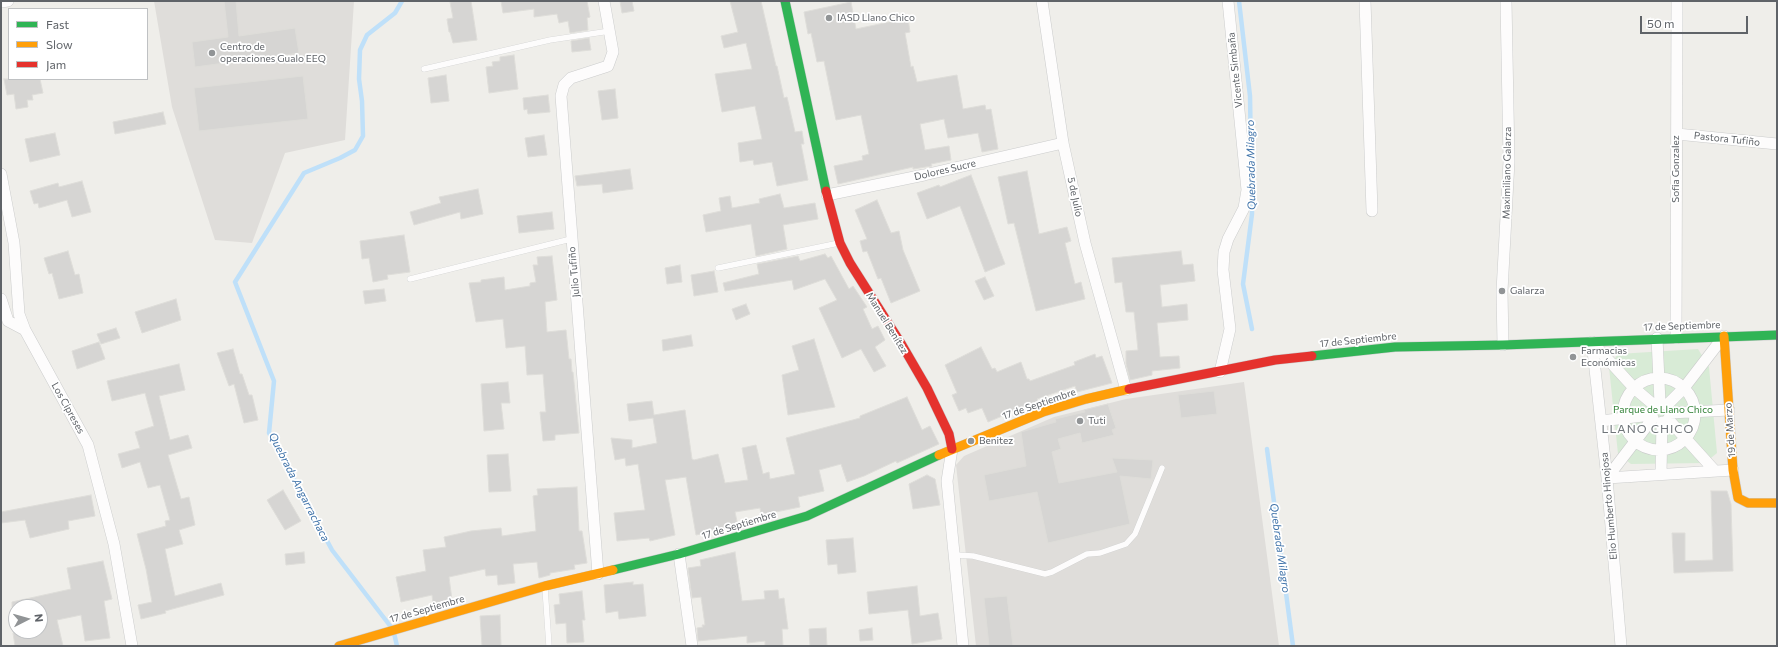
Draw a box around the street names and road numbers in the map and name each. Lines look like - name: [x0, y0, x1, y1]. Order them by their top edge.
- street label: Vicente Simbaña: [1225, 32, 1245, 108]
- street label: Maximiliano Galarza: [1500, 127, 1514, 219]
- street label: Pastora Tufiño: [1693, 130, 1761, 148]
- street label: Sofia Gonzalez: [1670, 135, 1682, 203]
- street label: Dolores Sucre: [913, 157, 977, 183]
- street label: 5 de Julio: [1065, 176, 1085, 218]
- street label: Julio Tufiño: [566, 246, 582, 298]
- street label: Manuel Benítez: [863, 290, 911, 356]
- street label: 17 de Septiembre: [1643, 319, 1721, 333]
- street label: 17 de Septiembre: [1319, 330, 1397, 350]
- street label: Los Cipreses: [49, 380, 87, 436]
- street label: 17 de Septiembre: [1001, 386, 1077, 422]
- street label: 19 de Marzo: [1722, 402, 1738, 458]
- street label: Elio Humberto Hinojosa: [1598, 452, 1620, 560]
- street label: 17 de Septiembre: [700, 508, 778, 542]
- street label: 17 de Septiembre: [388, 593, 466, 625]

